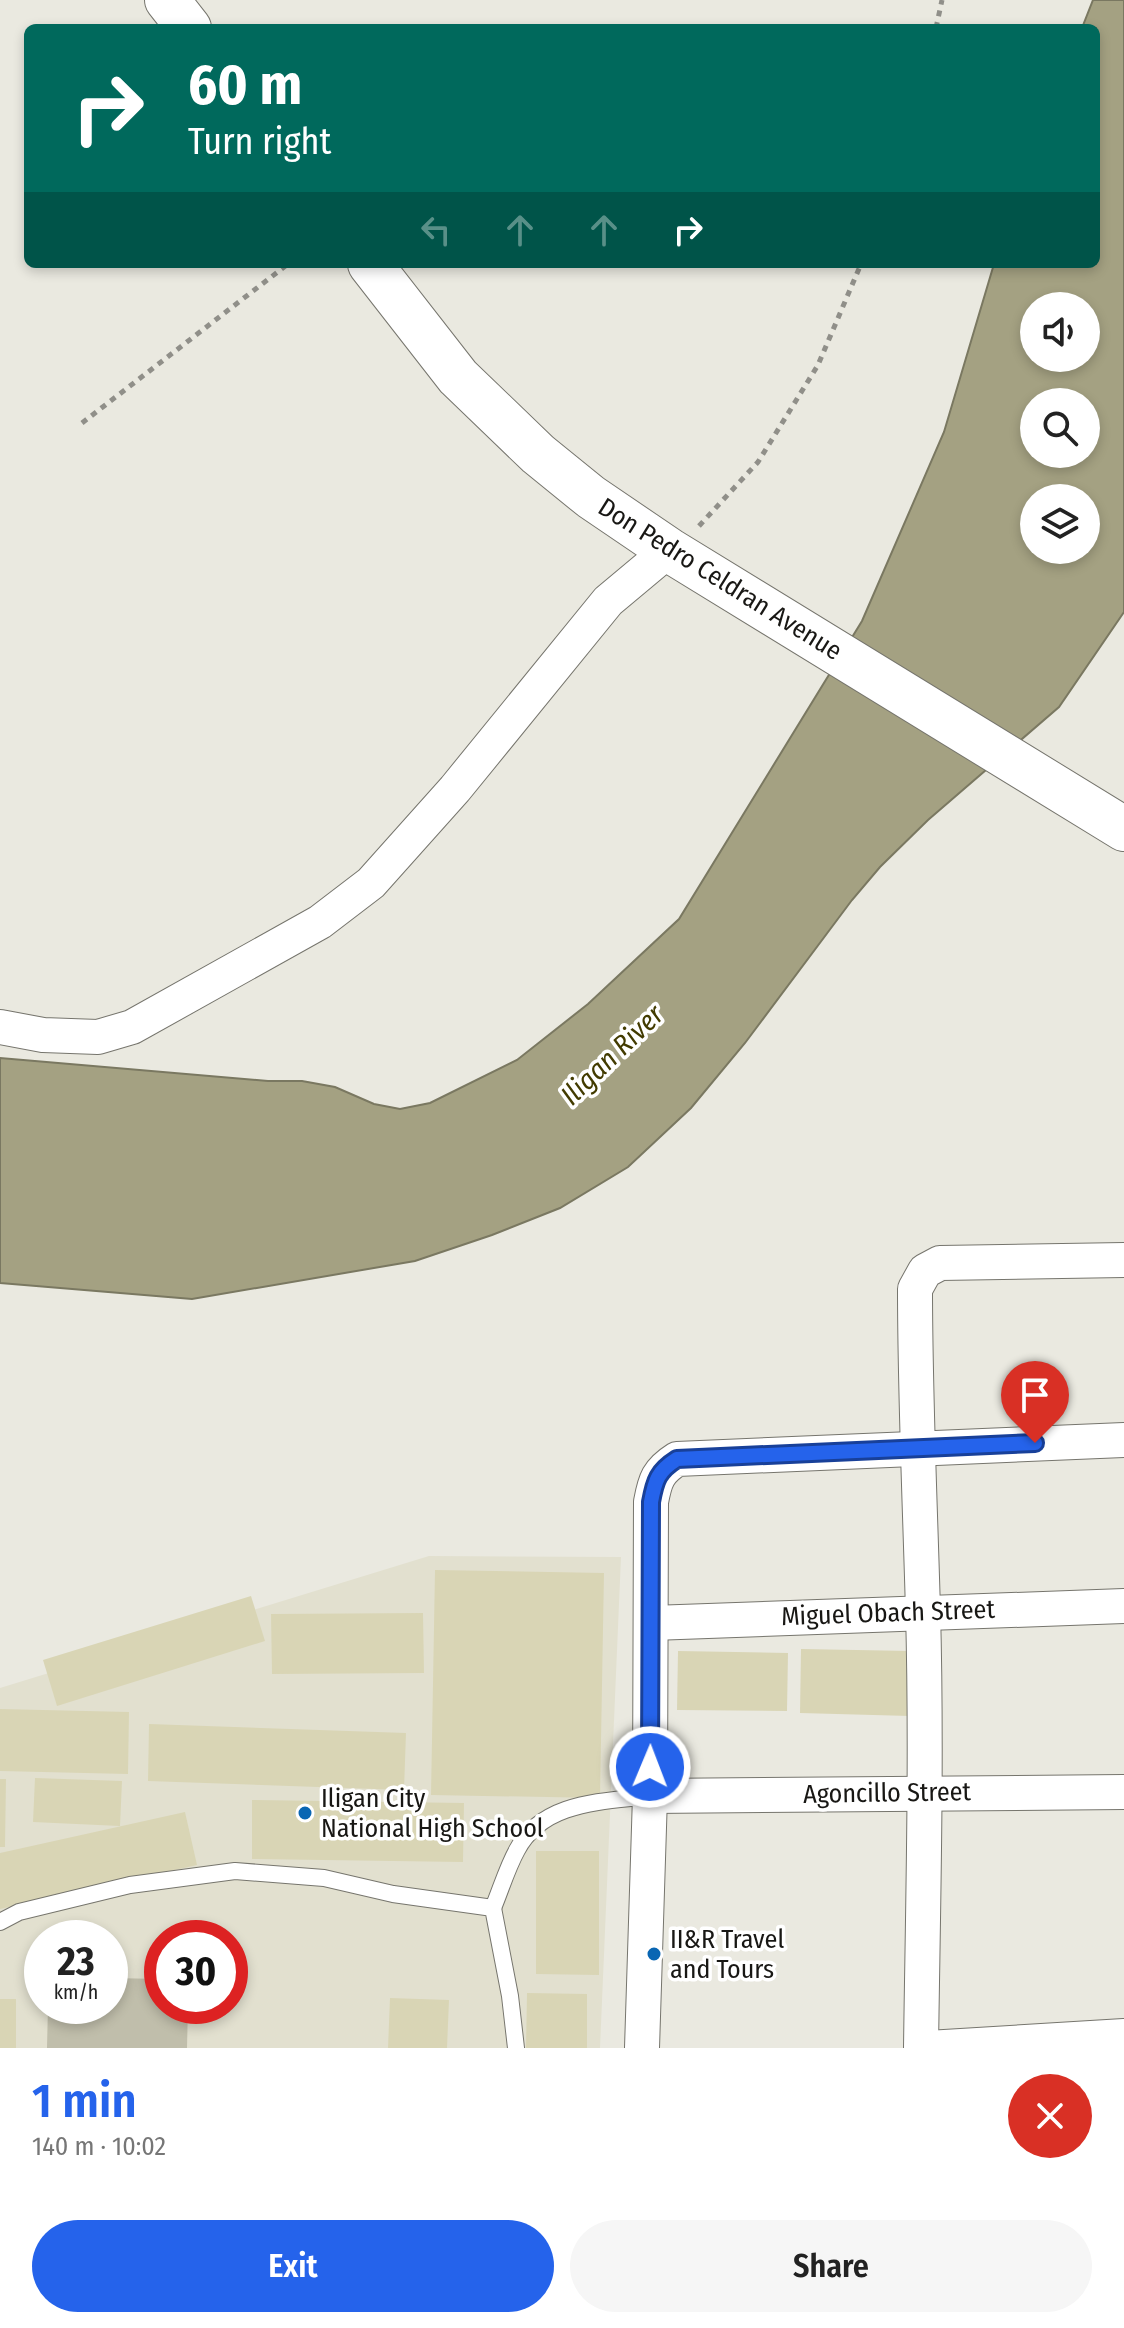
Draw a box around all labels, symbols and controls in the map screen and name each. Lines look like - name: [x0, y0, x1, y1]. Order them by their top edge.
- text: 60 m: [188, 52, 302, 119]
- icon: right: [56, 56, 160, 160]
- text: Turn right: [188, 120, 331, 164]
- icon: left: [414, 208, 458, 252]
- icon: ahead: [498, 208, 542, 252]
- icon: ahead: [582, 208, 626, 252]
- icon: right: [666, 208, 710, 252]
- map controls: [1020, 292, 1100, 564]
- button: sound: [1020, 292, 1100, 372]
- button: search: [1020, 388, 1100, 468]
- button: layers: [1020, 484, 1100, 564]
- street label: Don Pedro Celdran Avenue: [592, 491, 848, 667]
- water label: Iligan River: [554, 997, 671, 1112]
- pin: [1001, 1361, 1069, 1443]
- icon: arrive: [1013, 1373, 1057, 1417]
- street label: Miguel Obach Street: [781, 1594, 996, 1632]
- position arrow: [608, 1725, 692, 1809]
- street label: Agoncillo Street: [803, 1776, 972, 1810]
- place label: Iligan City National High School: [321, 1783, 544, 1844]
- marker: Iligan City National High School: [296, 1804, 314, 1822]
- speed limit sign: 30: [144, 1920, 248, 2024]
- place label: II&R Travel and Tours: [670, 1924, 784, 1985]
- text: 23: [57, 1938, 95, 1986]
- marker: II&R Travel and Tours: [645, 1945, 663, 1963]
- text: km/h: [54, 1980, 98, 2004]
- text: 1 min: [32, 2072, 137, 2130]
- button: close: [1008, 2074, 1092, 2158]
- text: 140 m · 10:02: [32, 2131, 166, 2162]
- button: Exit: [32, 2220, 554, 2312]
- button: Share: [570, 2220, 1092, 2312]

